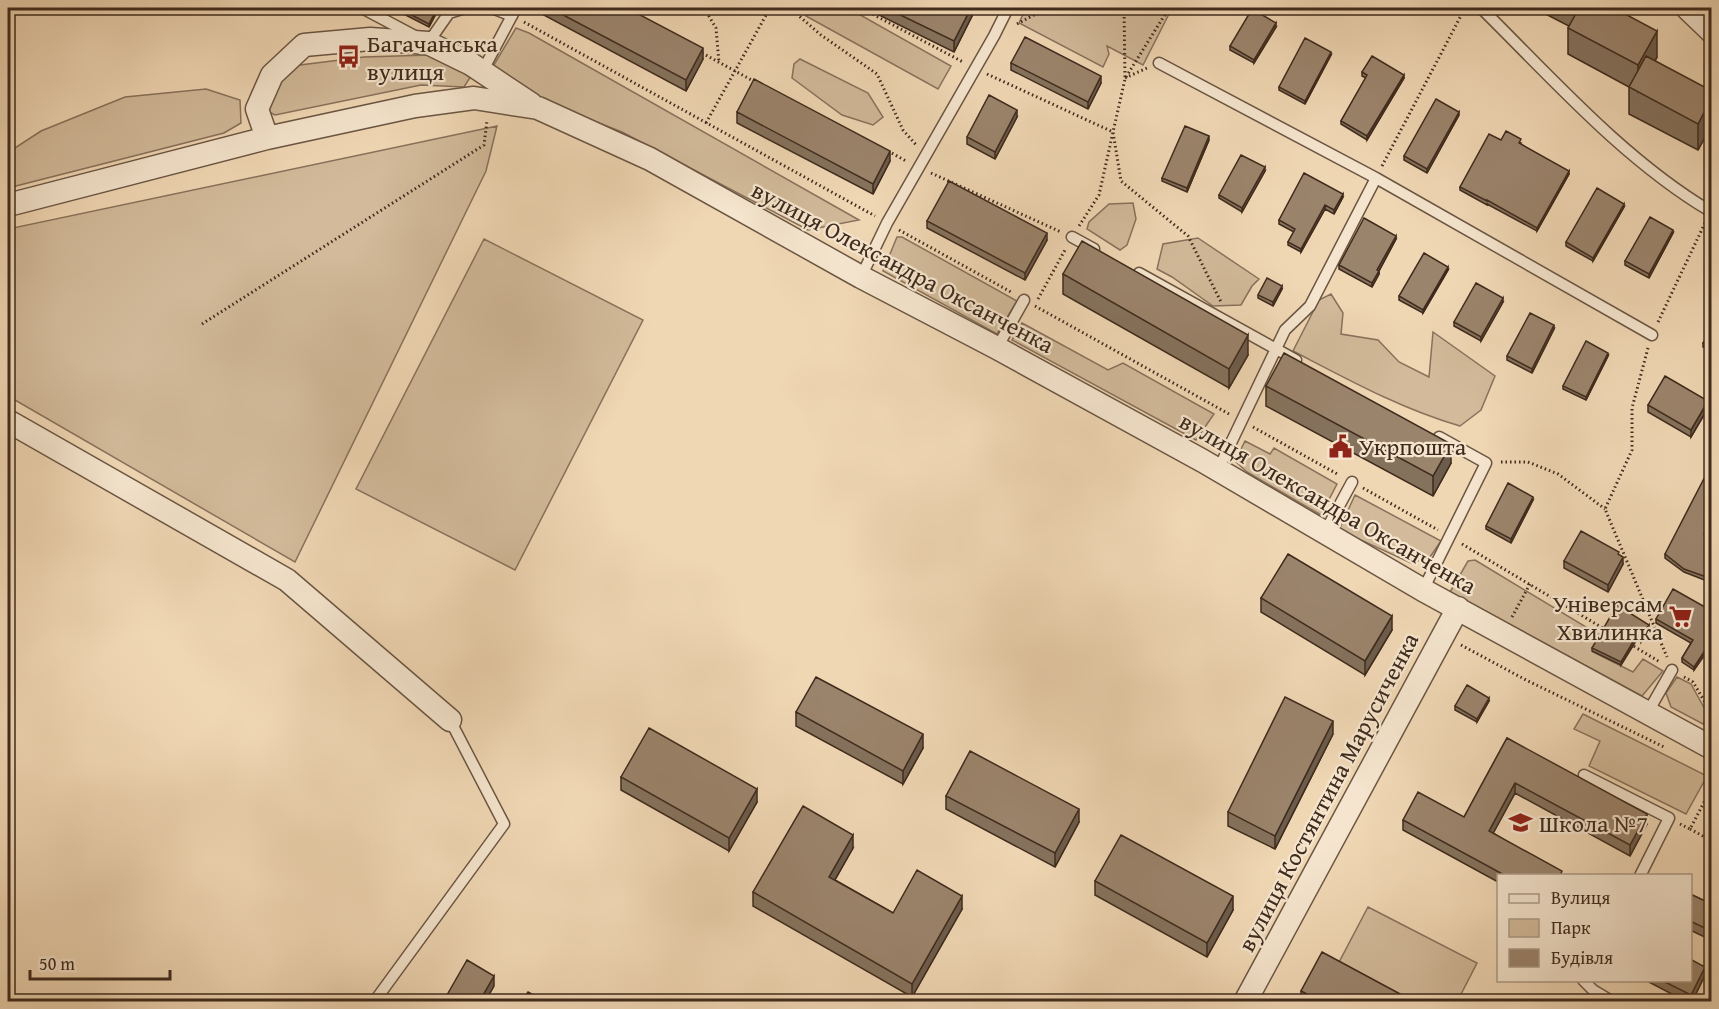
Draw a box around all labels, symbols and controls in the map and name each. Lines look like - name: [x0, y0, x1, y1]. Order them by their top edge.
- place label: Багачанська вулиця: [367, 26, 498, 89]
- bus stop icon: Багачанська вулиця: [336, 44, 362, 70]
- street label: вулиця Олександра Оксанченка: [746, 172, 1061, 362]
- street label: вулиця Олександра Оксанченка: [1173, 403, 1484, 603]
- place label: Укрпошта: [1359, 429, 1467, 464]
- public building icon: Укрпошта: [1328, 433, 1354, 459]
- place label: Універсам Хвилинка: [1553, 586, 1664, 649]
- supermarket icon: Універсам Хвилинка: [1668, 604, 1694, 630]
- street label: вулиця Костянтина Марусиченка: [1229, 626, 1427, 958]
- place label: Школа №7: [1539, 806, 1648, 841]
- school or university icon: Школа №7: [1508, 810, 1534, 836]
- legend: [1497, 874, 1692, 982]
- text: Вулиця: [1551, 884, 1610, 911]
- text: Парк: [1551, 914, 1591, 941]
- scale bar: [30, 943, 170, 981]
- text: Будівля: [1551, 944, 1613, 971]
- text: 50 m: [39, 950, 75, 977]

